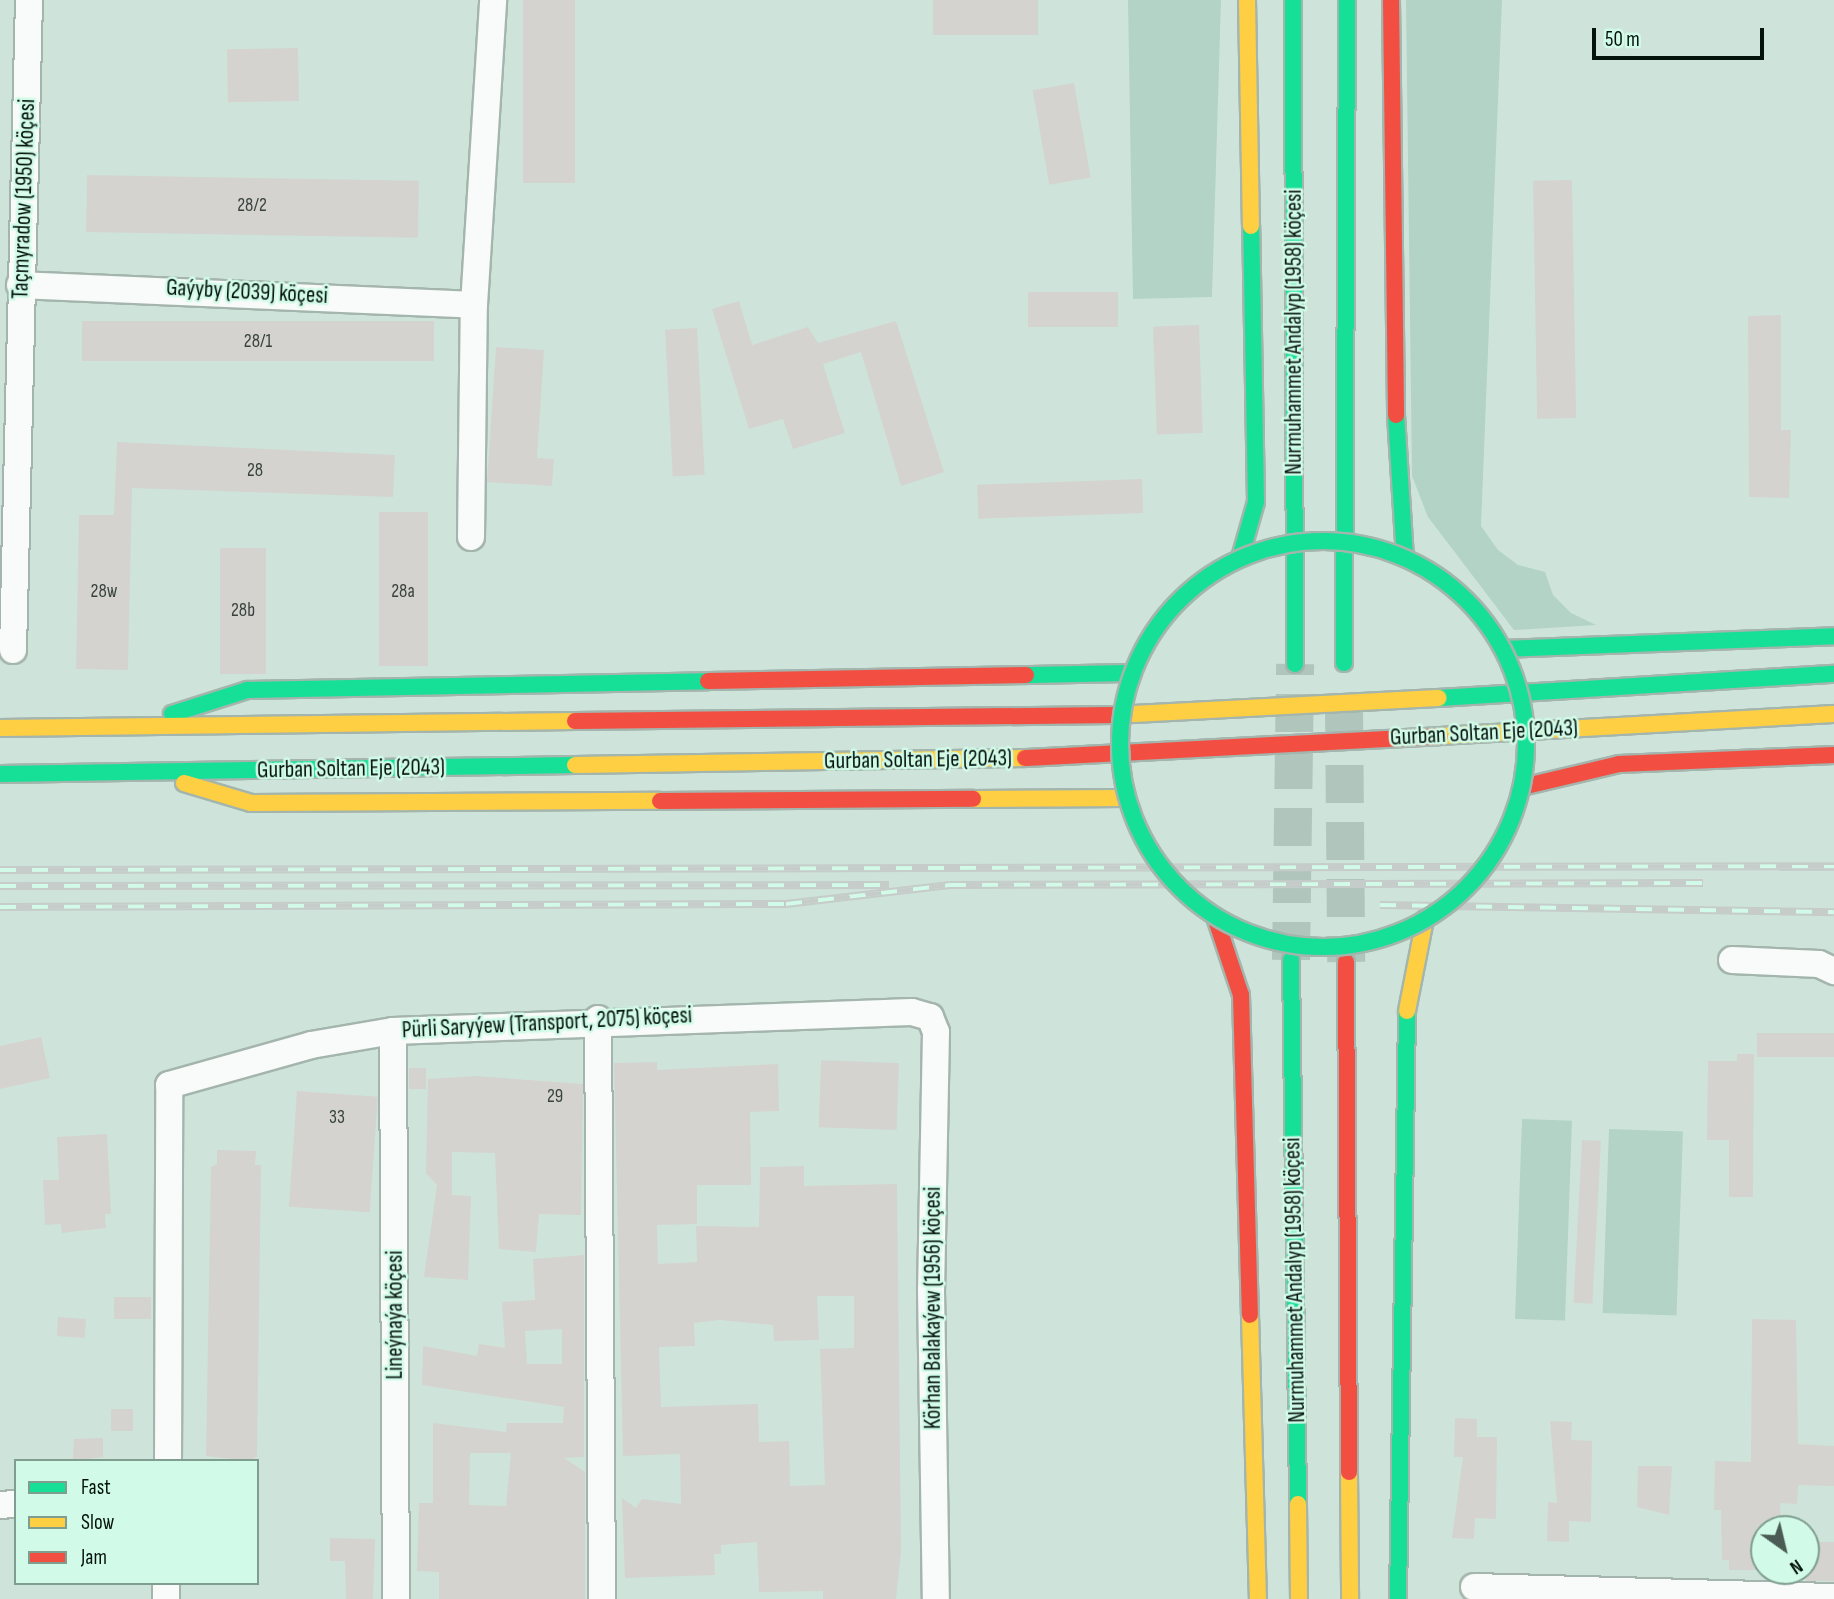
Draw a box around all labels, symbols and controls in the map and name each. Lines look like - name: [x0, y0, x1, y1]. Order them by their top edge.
- scale bar: [1596, 14, 1768, 58]
- text: 50 m: [1605, 27, 1640, 52]
- street label: Taçmyradow (1950) köçesi: [7, 98, 41, 300]
- street label: Nurmuhammet Andalyp (1958) köçesi: [1280, 189, 1308, 475]
- house number: 28/2: [237, 195, 267, 217]
- street label: Gaýyby (2039) köçesi: [166, 274, 328, 310]
- house number: 28/1: [244, 331, 272, 353]
- house number: 28: [247, 460, 263, 482]
- house number: 28w: [91, 581, 117, 603]
- house number: 28a: [391, 581, 415, 603]
- house number: 28b: [231, 600, 255, 622]
- street label: Gurban Soltan Eje (2043): [1389, 714, 1579, 752]
- street label: Gurban Soltan Eje (2043): [824, 745, 1012, 775]
- street label: Gurban Soltan Eje (2043): [257, 754, 445, 784]
- street label: Pürli Saryýew (Transport, 2075) köçesi: [401, 1002, 693, 1044]
- house number: 29: [547, 1086, 563, 1108]
- house number: 33: [329, 1107, 345, 1129]
- street label: Nurmuhammet Andalyp (1958) köçesi: [1279, 1137, 1311, 1423]
- street label: Körhan Balakaýew (1956) köçesi: [919, 1187, 947, 1429]
- street label: Lineýnaýa köçesi: [381, 1250, 409, 1380]
- legend: [14, 1459, 259, 1585]
- text: Fast: [81, 1475, 111, 1500]
- text: Slow: [81, 1510, 114, 1535]
- north arrow: [1750, 1515, 1820, 1585]
- text: Jam: [81, 1545, 107, 1570]
- text: N: [1785, 1554, 1807, 1579]

